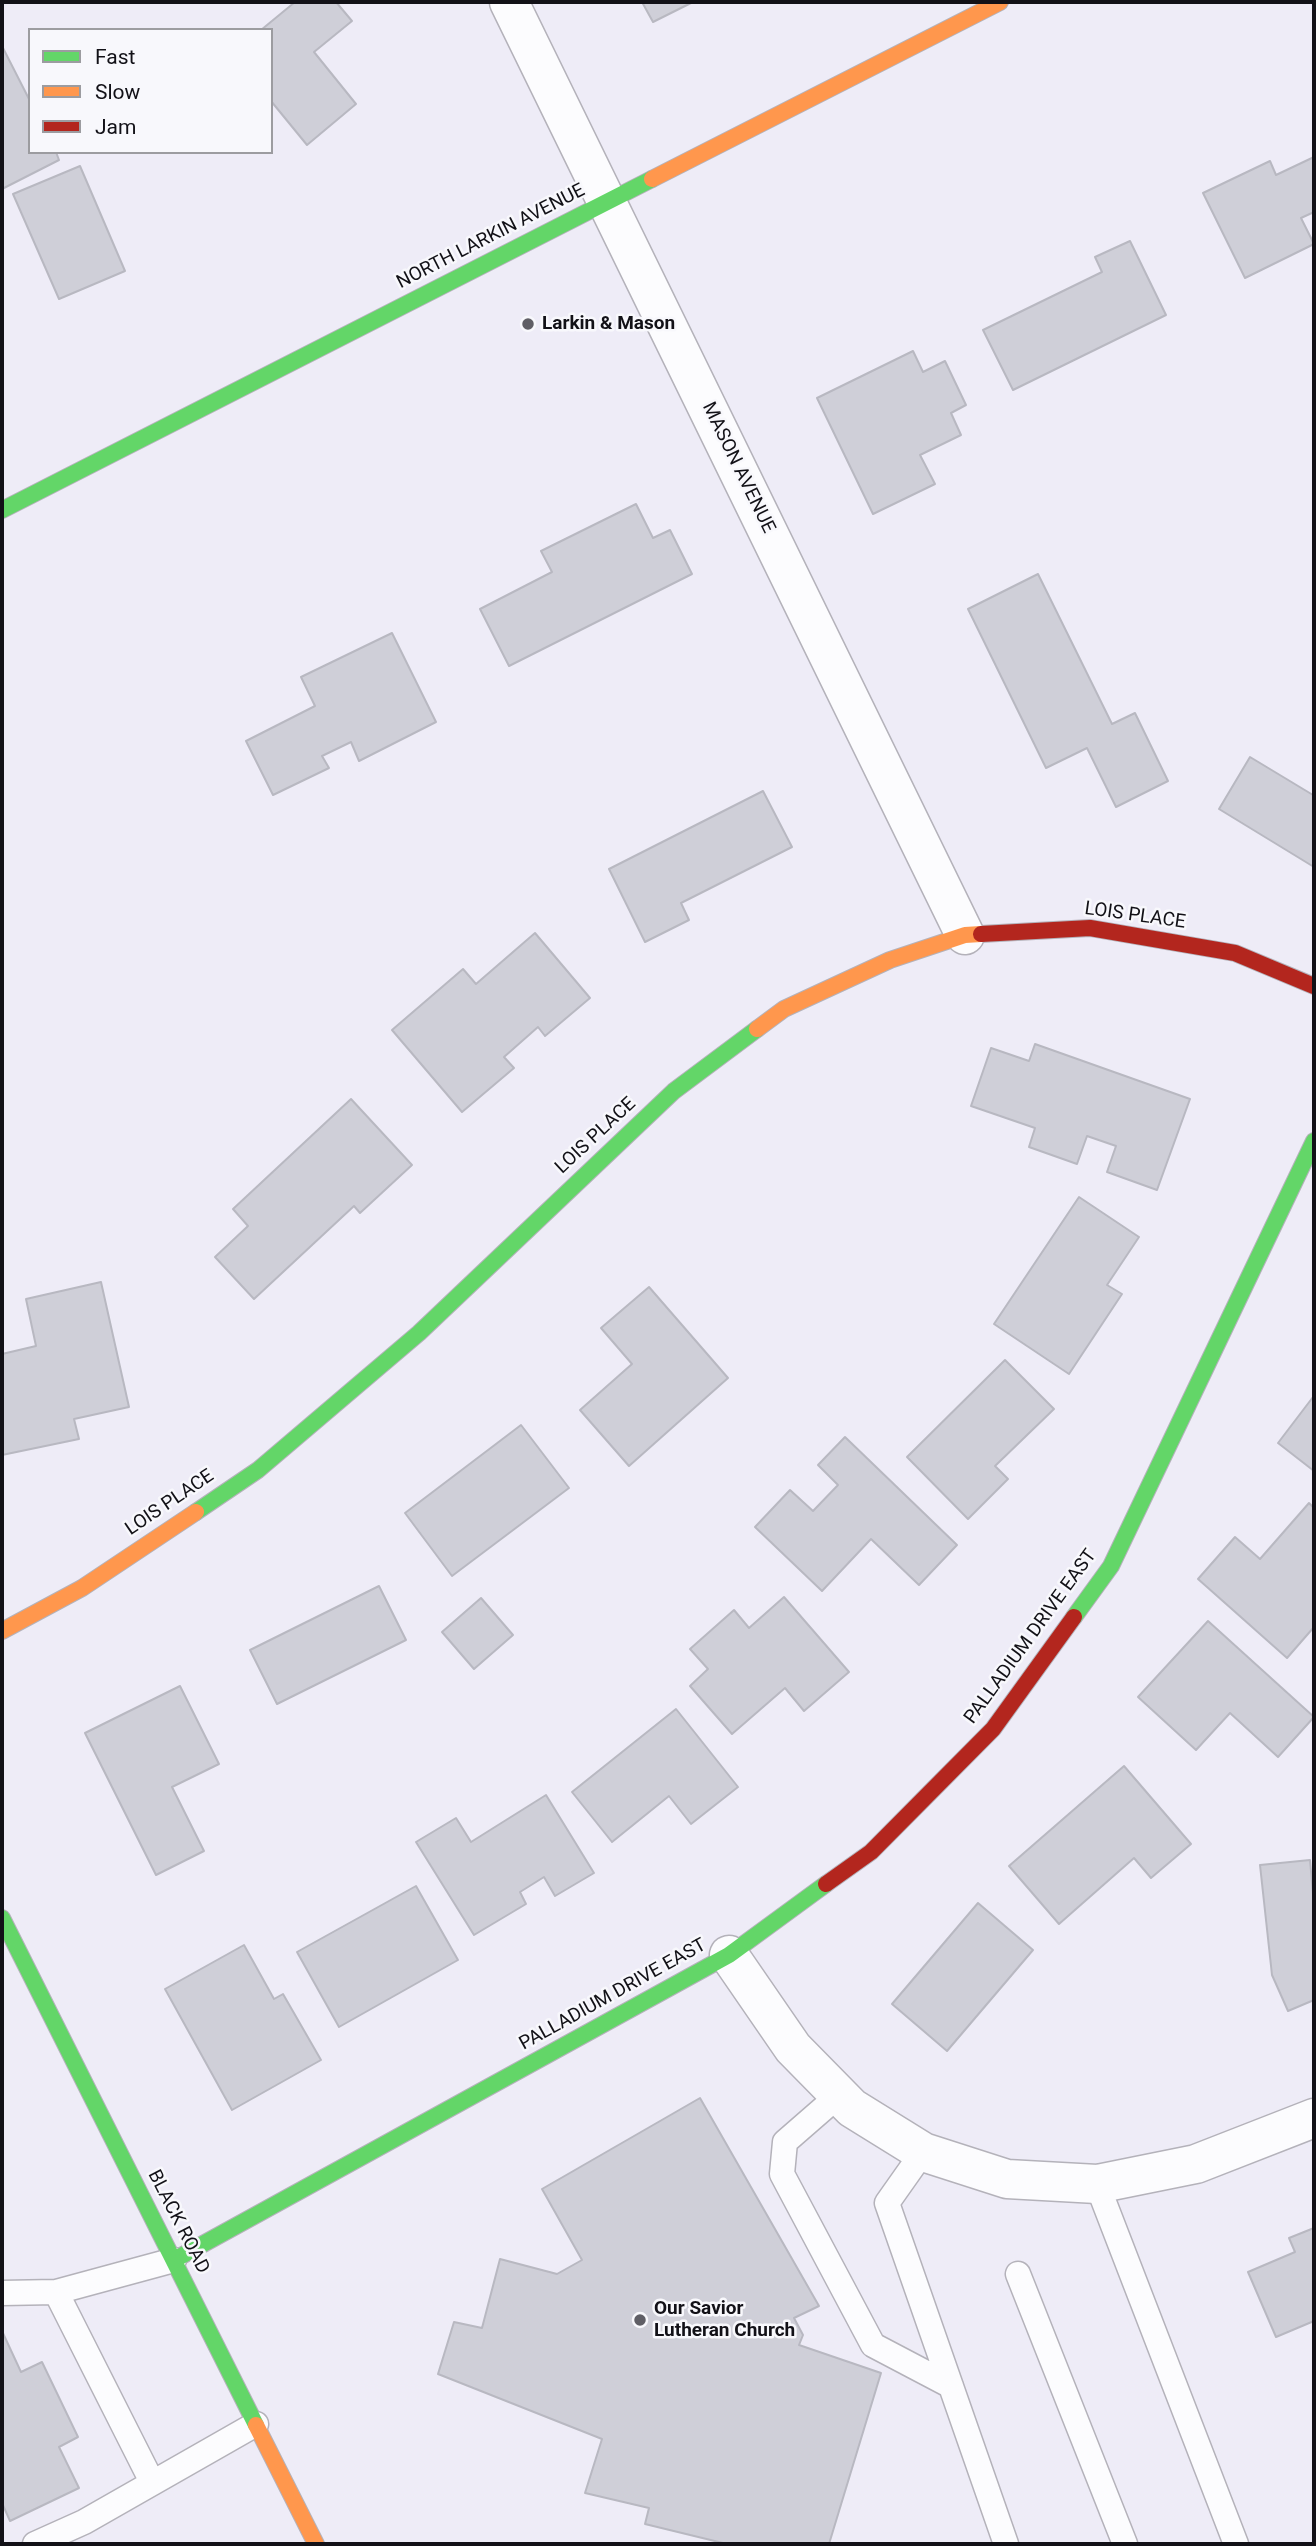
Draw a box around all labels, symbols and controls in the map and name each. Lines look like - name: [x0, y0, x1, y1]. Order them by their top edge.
- legend: [28, 28, 273, 154]
- text: Fast: [95, 45, 135, 69]
- text: Slow: [95, 80, 140, 104]
- text: Jam: [95, 115, 136, 139]
- street label: NORTH LARKIN AVENUE: [393, 180, 589, 294]
- place label: Larkin & Mason: [542, 313, 675, 335]
- marker: Larkin & Mason: [520, 316, 536, 332]
- street label: MASON AVENUE: [696, 399, 780, 537]
- street label: LOIS PLACE: [1083, 898, 1187, 934]
- street label: LOIS PLACE: [551, 1093, 641, 1179]
- street label: LOIS PLACE: [121, 1465, 219, 1541]
- street label: PALLADIUM DRIVE EAST: [960, 1545, 1102, 1729]
- street label: PALLADIUM DRIVE EAST: [516, 1934, 710, 2056]
- street label: BLACK ROAD: [142, 2166, 214, 2278]
- place label: Our Savior Lutheran Church: [654, 2298, 795, 2342]
- marker: Our Savior Lutheran Church: [632, 2312, 648, 2328]

